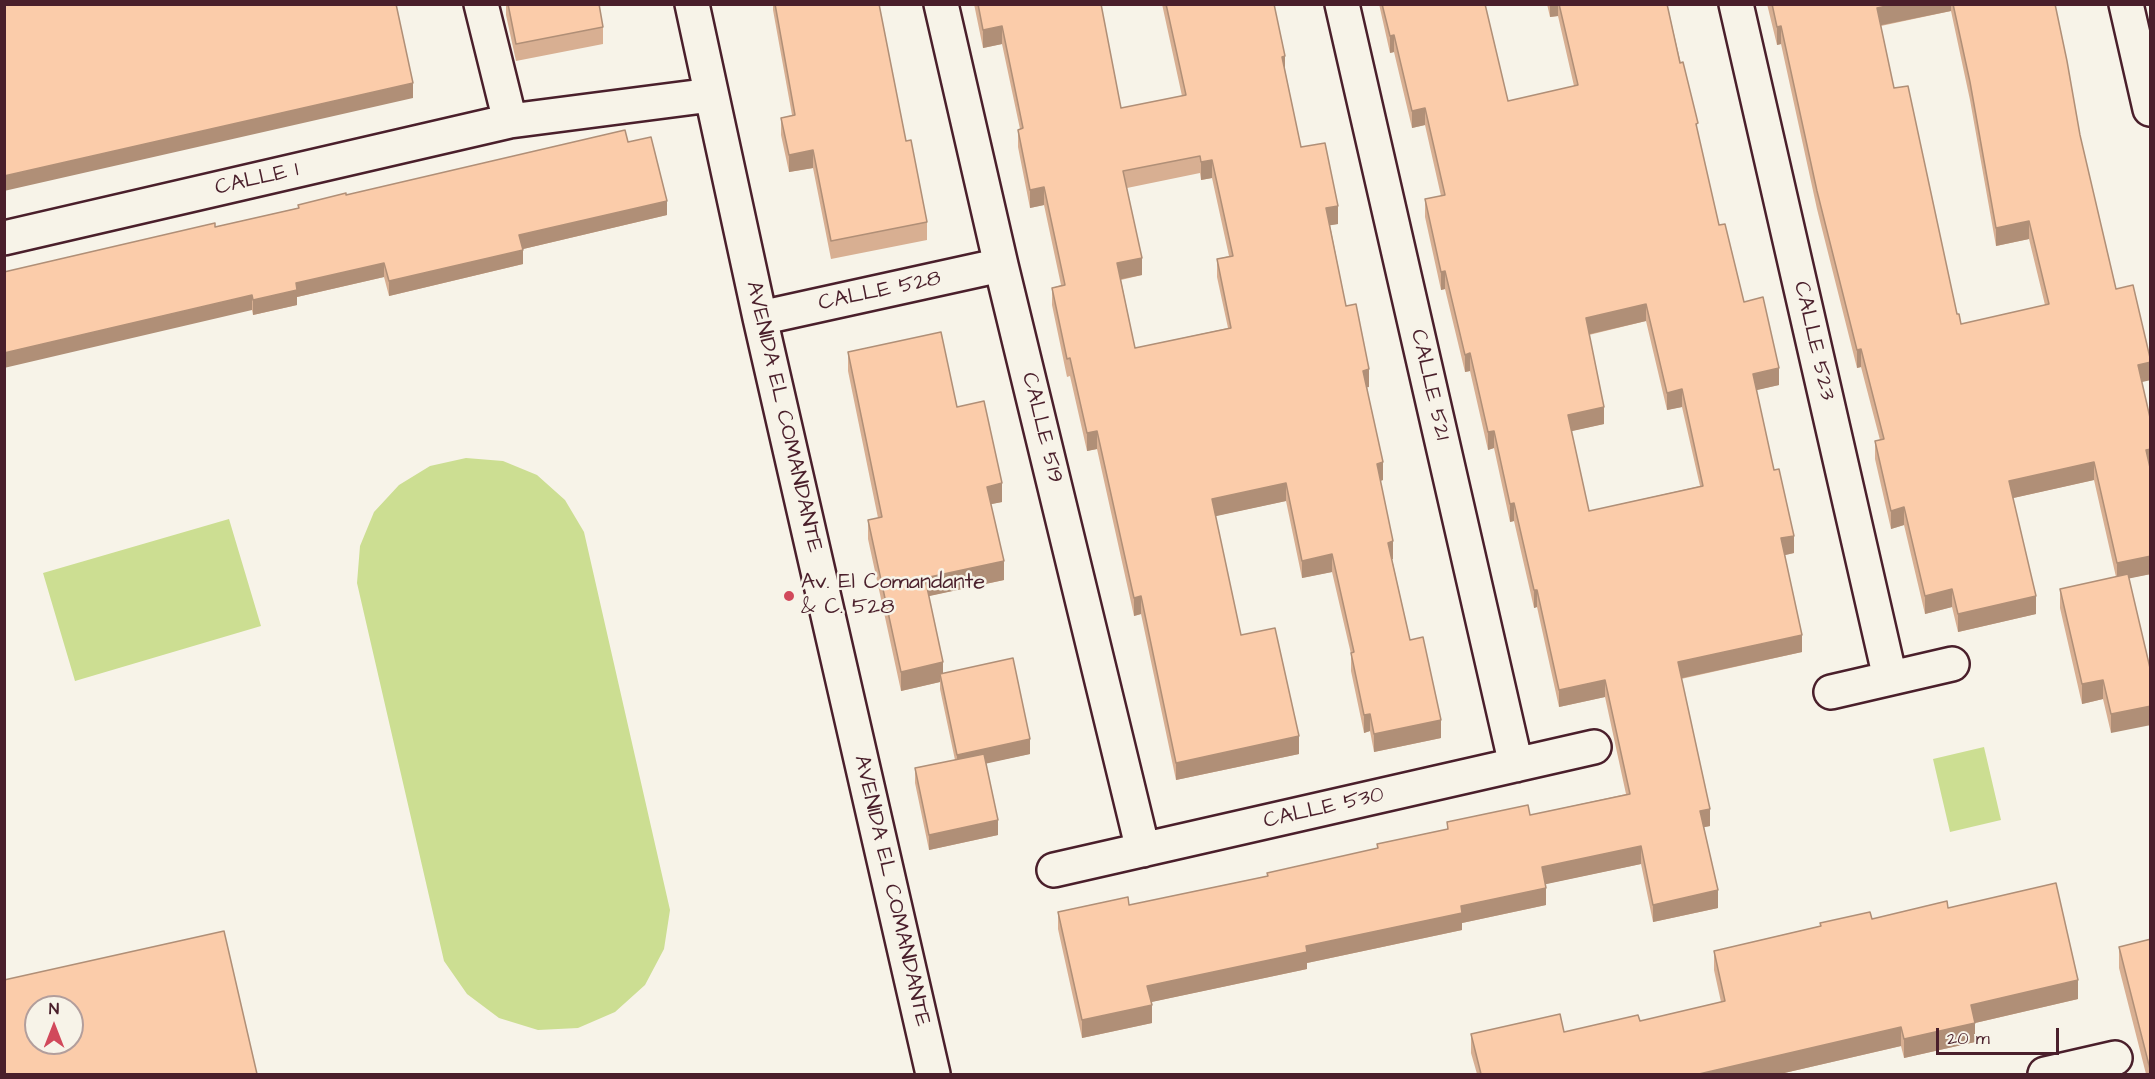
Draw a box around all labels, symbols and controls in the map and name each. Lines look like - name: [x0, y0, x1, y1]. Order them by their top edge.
- street label: CALLE 1: [213, 158, 301, 202]
- street label: CALLE 528: [816, 266, 944, 318]
- street label: AVENIDA EL COMANDANTE: [739, 279, 827, 555]
- street label: CALLE 523: [1786, 279, 1840, 403]
- street label: CALLE 521: [1403, 327, 1455, 443]
- street label: CALLE 519: [1015, 370, 1067, 486]
- place label: Av. El Comandante & C. 528: [801, 570, 985, 622]
- marker: Av. El Comandante & C. 528: [782, 589, 796, 603]
- street label: AVENIDA EL COMANDANTE: [847, 753, 935, 1029]
- street label: CALLE 530: [1261, 782, 1387, 836]
- north arrow: [24, 995, 84, 1055]
- text: N: [49, 998, 59, 1020]
- scale bar: [1939, 1016, 2062, 1054]
- text: 20 m: [1947, 1026, 1990, 1051]

